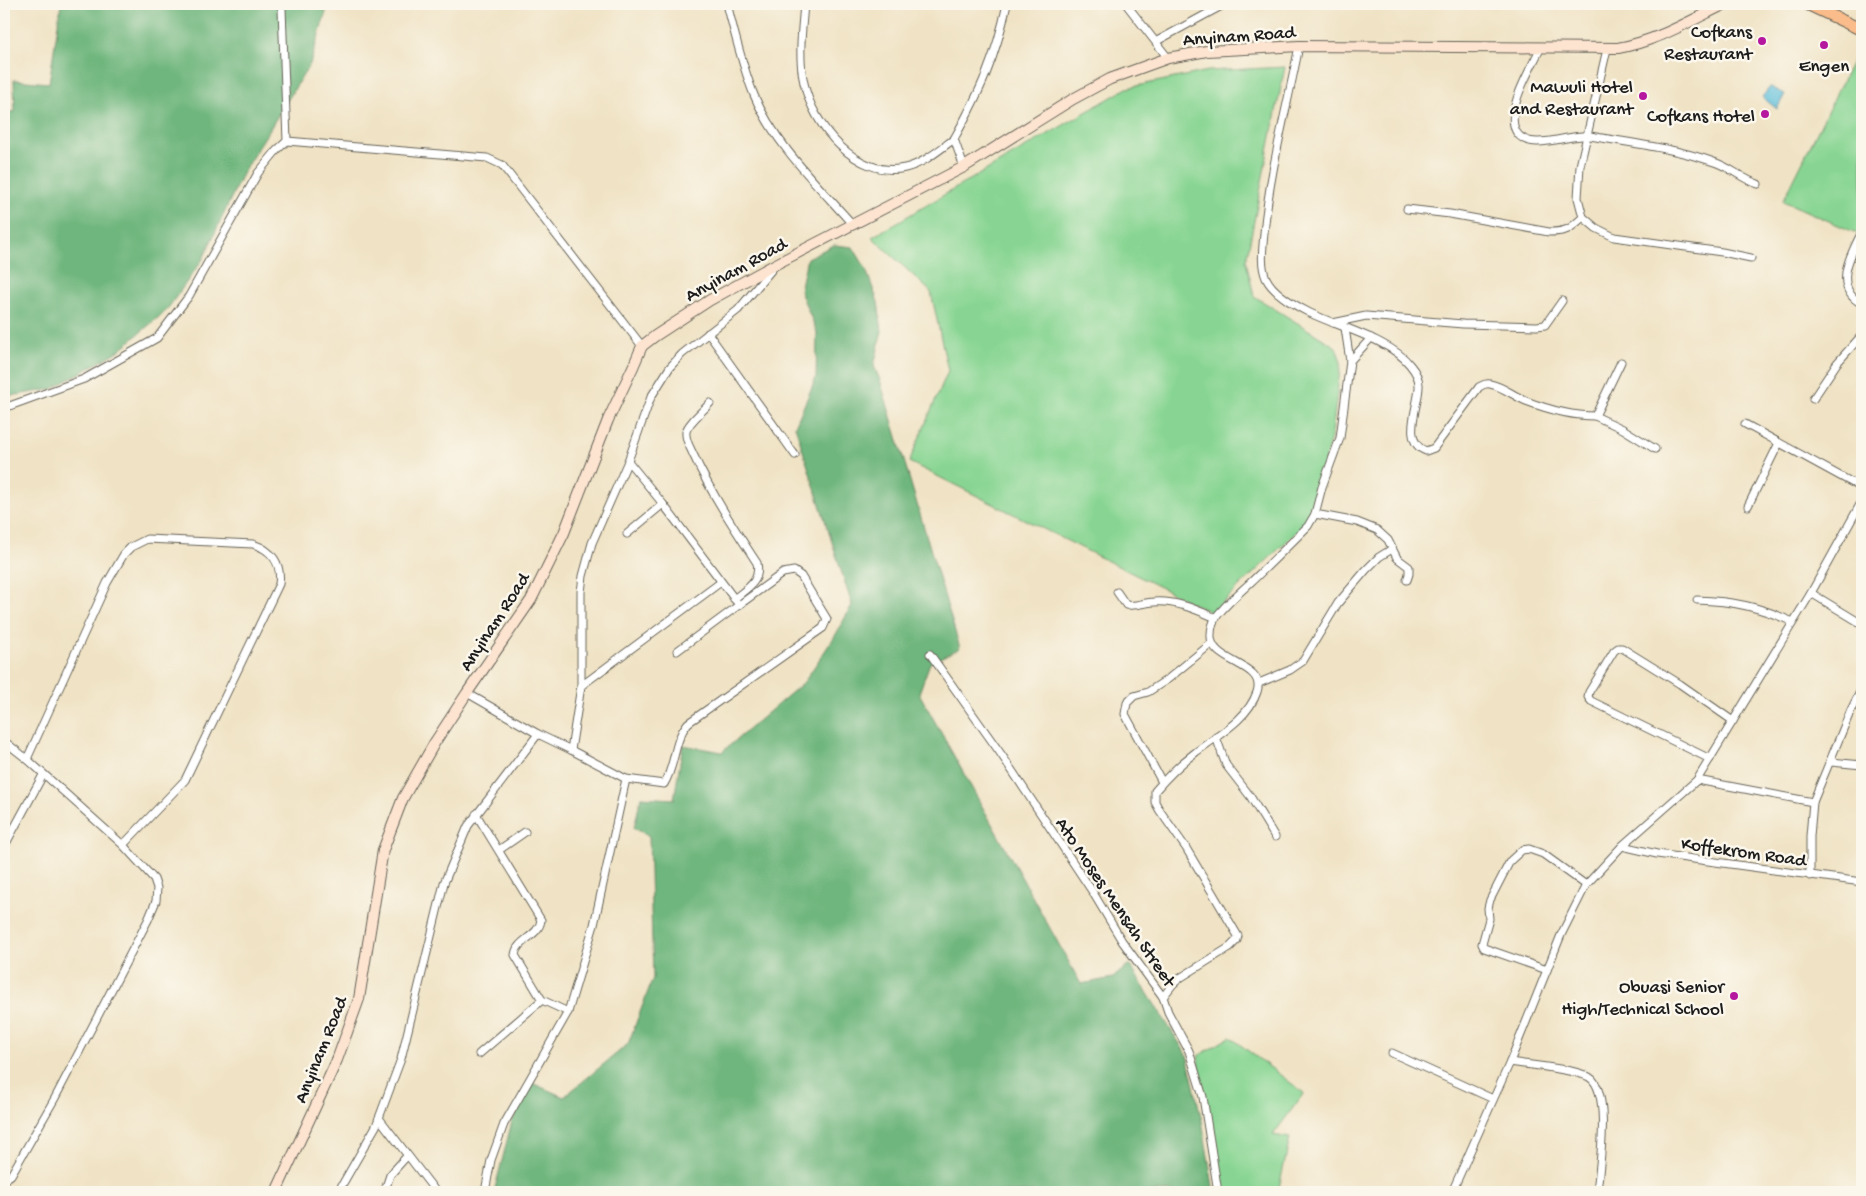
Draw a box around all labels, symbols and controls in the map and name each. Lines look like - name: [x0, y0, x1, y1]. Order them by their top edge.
- street label: Anyinam Road: [1182, 22, 1298, 53]
- place label: Cofkans Restaurant: [1664, 22, 1754, 67]
- marker: Cofkans Restaurant: [1756, 35, 1768, 47]
- marker: Engen: [1818, 39, 1830, 51]
- place label: Engen: [1799, 56, 1849, 79]
- place label: Mawuli Hotel and Restaurant: [1510, 77, 1635, 122]
- marker: Mawuli Hotel and Restaurant: [1637, 90, 1649, 102]
- place label: Cofkans Hotel: [1647, 106, 1755, 129]
- marker: Cofkans Hotel: [1759, 108, 1771, 120]
- street label: Anyinam Road: [682, 233, 793, 308]
- street label: Anyinam Road: [456, 568, 537, 676]
- street label: Ato Moses Mensah Street: [1049, 814, 1181, 994]
- street label: Koffekrom Road: [1679, 833, 1810, 874]
- place label: Obuasi Senior High/Technical School: [1561, 977, 1726, 1022]
- marker: Obuasi Senior High/Technical School: [1728, 990, 1740, 1002]
- street label: Anyinam Road: [290, 992, 355, 1107]

